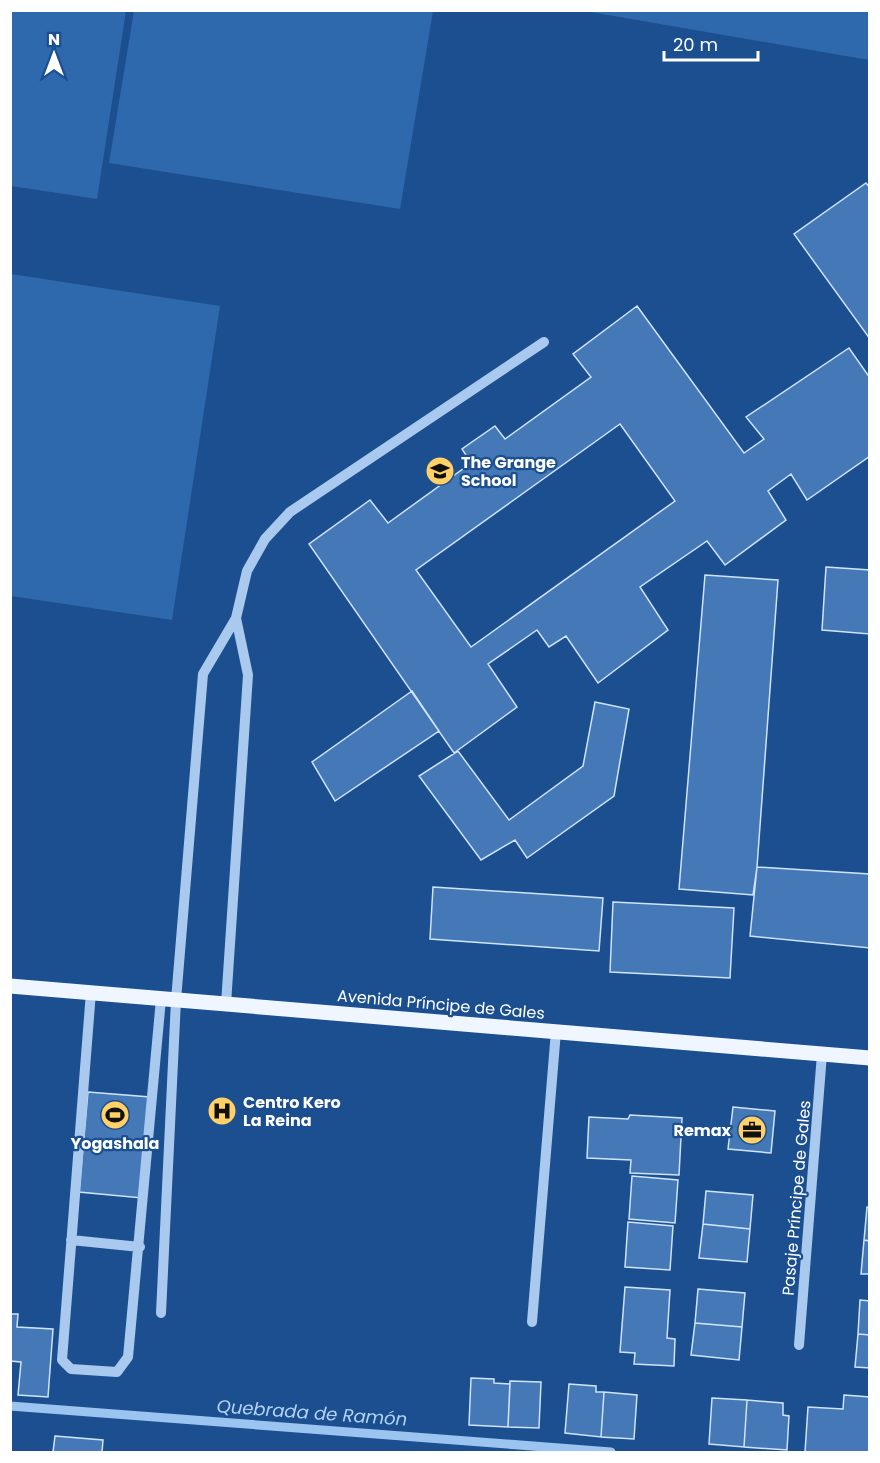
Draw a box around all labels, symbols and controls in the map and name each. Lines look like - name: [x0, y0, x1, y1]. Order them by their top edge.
- north arrow: [24, 24, 84, 84]
- scale bar: [664, 24, 758, 62]
- text: N: [48, 28, 60, 51]
- text: 20 m: [673, 32, 718, 57]
- place label: The Grange School: [461, 451, 556, 492]
- school or university icon: The Grange School: [424, 455, 456, 487]
- street label: Avenida Príncipe de Gales: [336, 984, 546, 1025]
- place label: Centro Kero La Reina: [243, 1091, 341, 1132]
- hospital icon: Centro Kero La Reina: [206, 1095, 238, 1127]
- sports icon: Yogashala: [99, 1099, 131, 1131]
- street label: Pasaje Príncipe de Gales: [777, 1099, 816, 1297]
- office icon: Remax: [736, 1114, 768, 1146]
- place label: Remax: [673, 1119, 732, 1142]
- place label: Yogashala: [71, 1132, 159, 1155]
- water label: Quebrada de Ramón: [216, 1393, 408, 1432]

